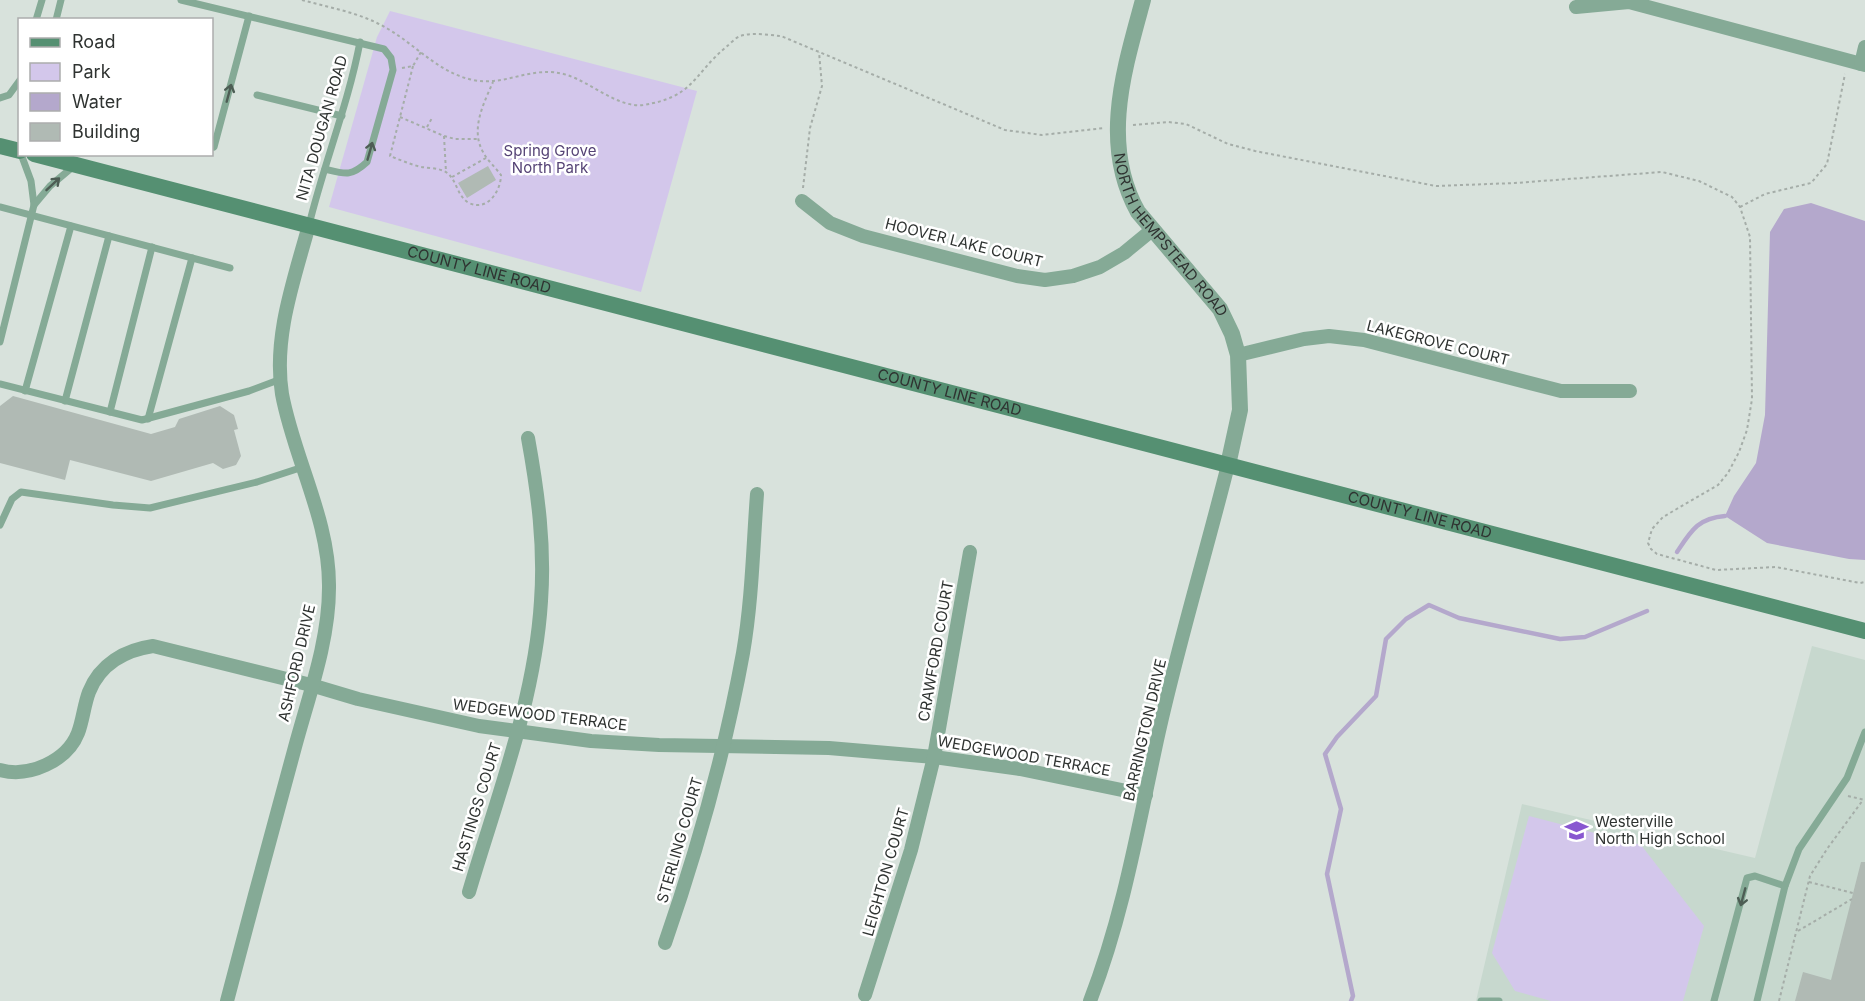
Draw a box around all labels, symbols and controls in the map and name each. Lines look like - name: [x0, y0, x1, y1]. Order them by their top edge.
- legend: [18, 18, 213, 156]
- text: Road: [72, 31, 115, 52]
- street label: NITA DOUGAN ROAD: [292, 53, 351, 203]
- text: Park: [72, 61, 111, 82]
- one-way arrow: [223, 84, 235, 103]
- text: Water: [72, 91, 122, 112]
- text: Building: [72, 121, 140, 142]
- park label: Spring Grove North Park: [504, 141, 596, 177]
- one-way arrow: [365, 142, 376, 161]
- street label: NORTH HEMPSTEAD ROAD: [1110, 151, 1232, 319]
- one-way arrow: [46, 177, 61, 191]
- street label: HOOVER LAKE COURT: [883, 214, 1045, 271]
- street label: COUNTY LINE ROAD: [405, 242, 553, 297]
- street label: LAKEGROVE COURT: [1365, 316, 1511, 369]
- street label: COUNTY LINE ROAD: [875, 364, 1024, 420]
- street label: COUNTY LINE ROAD: [1346, 487, 1494, 542]
- street label: CRAWFORD COURT: [914, 579, 957, 723]
- street label: ASHFORD DRIVE: [274, 602, 319, 723]
- street label: BARRINGTON DRIVE: [1119, 657, 1170, 803]
- street label: WEDGEWOOD TERRACE: [452, 694, 628, 735]
- street label: WEDGEWOOD TERRACE: [936, 731, 1112, 780]
- street label: HASTINGS COURT: [448, 740, 505, 874]
- street label: STERLING COURT: [652, 775, 707, 905]
- street label: LEIGHTON COURT: [858, 805, 913, 938]
- place label: Westerville North High School: [1595, 812, 1725, 848]
- school or university icon: Westerville North High School: [1564, 818, 1590, 844]
- one-way arrow: [1736, 887, 1748, 906]

